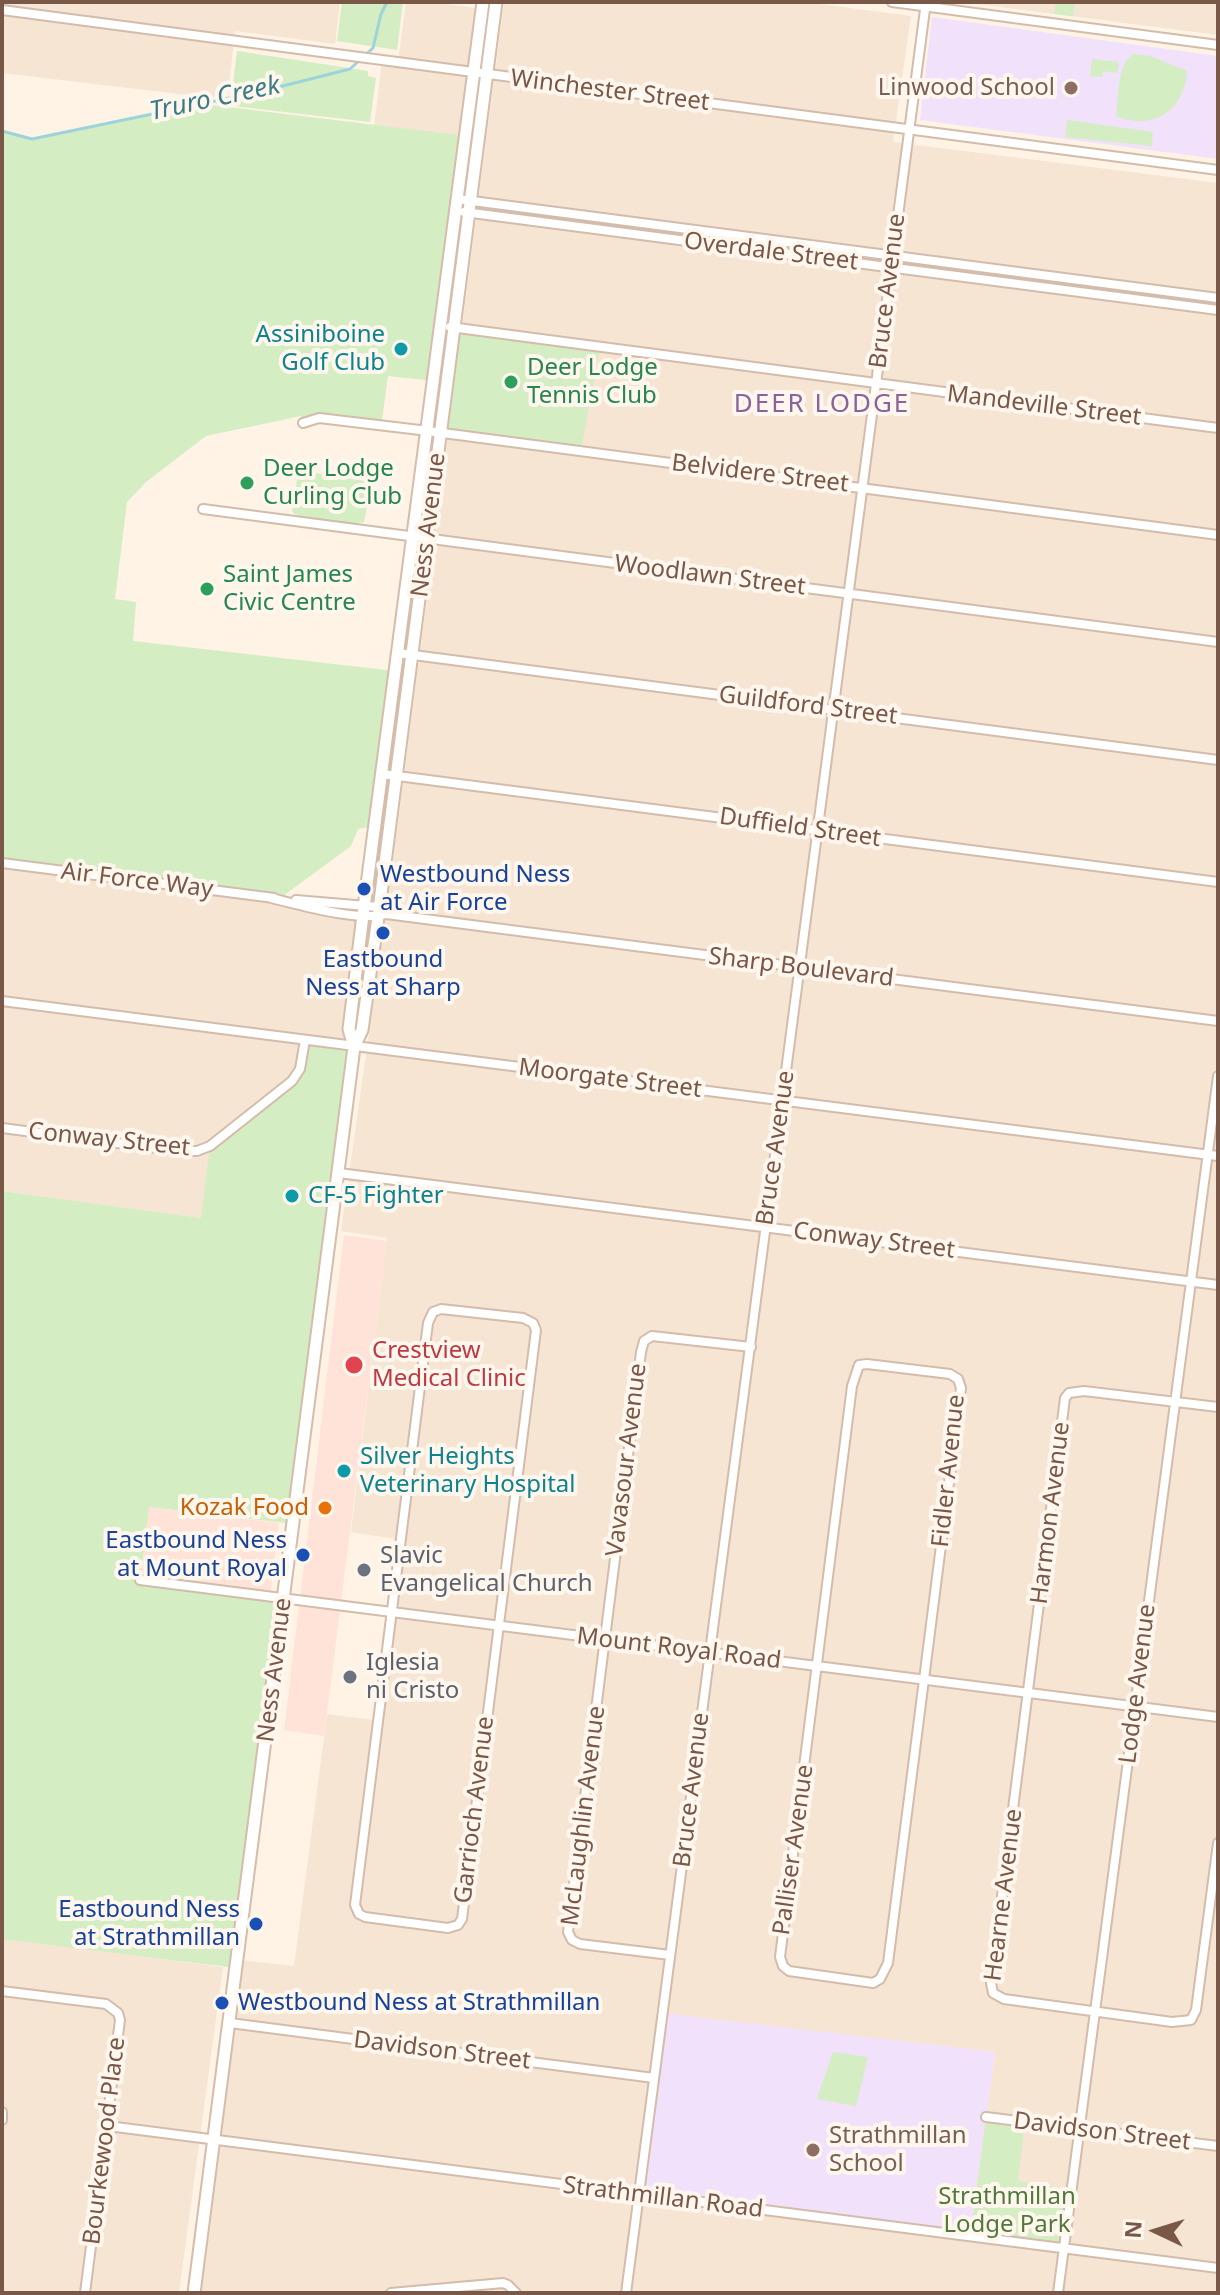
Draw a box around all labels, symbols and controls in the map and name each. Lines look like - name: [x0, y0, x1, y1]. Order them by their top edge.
- street label: Winchester Street: [509, 65, 711, 117]
- water label: Truro Creek: [147, 70, 283, 128]
- place label: Linwood School: [878, 74, 1055, 102]
- marker: Linwood School: [1062, 79, 1080, 97]
- street label: Bruce Avenue: [864, 212, 912, 370]
- street label: Overdale Street: [682, 227, 860, 277]
- place label: Assiniboine Golf Club: [256, 321, 385, 377]
- marker: Assiniboine Golf Club: [392, 340, 410, 358]
- place label: Deer Lodge Tennis Club: [527, 354, 658, 410]
- marker: Deer Lodge Tennis Club: [502, 373, 520, 391]
- street label: Mandeville Street: [945, 380, 1143, 432]
- district label: DEER LODGE: [734, 389, 910, 421]
- street label: Belvidere Street: [670, 449, 850, 499]
- street label: Ness Avenue: [406, 451, 452, 599]
- place label: Deer Lodge Curling Club: [263, 455, 402, 511]
- marker: Deer Lodge Curling Club: [238, 474, 256, 492]
- street label: Woodlawn Street: [613, 550, 807, 602]
- place label: Saint James Civic Centre: [223, 561, 356, 617]
- marker: Saint James Civic Centre: [198, 580, 216, 598]
- street label: Guildford Street: [717, 681, 899, 731]
- street label: Duffield Street: [717, 802, 883, 854]
- street label: Air Force Way: [59, 857, 215, 905]
- place label: Westbound Ness at Air Force: [380, 861, 570, 917]
- marker: Westbound Ness at Air Force: [355, 880, 373, 898]
- marker: Eastbound Ness at Sharp: [374, 924, 392, 942]
- street label: Sharp Boulevard: [707, 942, 895, 994]
- place label: Eastbound Ness at Sharp: [305, 946, 461, 1002]
- street label: Moorgate Street: [517, 1053, 703, 1105]
- street label: Bruce Avenue: [751, 1069, 801, 1227]
- street label: Conway Street: [27, 1117, 191, 1163]
- place label: CF-5 Fighter: [308, 1182, 444, 1210]
- marker: CF-5 Fighter: [283, 1187, 301, 1205]
- street label: Conway Street: [792, 1217, 956, 1265]
- place label: Crestview Medical Clinic: [372, 1337, 526, 1393]
- marker: Crestview Medical Clinic: [343, 1354, 365, 1376]
- street label: Vavasour Avenue: [601, 1362, 653, 1558]
- street label: Fidler Avenue: [927, 1393, 971, 1549]
- street label: Harmon Avenue: [1026, 1420, 1076, 1606]
- place label: Silver Heights Veterinary Hospital: [360, 1443, 576, 1499]
- marker: Silver Heights Veterinary Hospital: [335, 1462, 353, 1480]
- place label: Kozak Food: [180, 1494, 309, 1522]
- marker: Kozak Food: [316, 1499, 334, 1517]
- place label: Eastbound Ness at Mount Royal: [105, 1527, 287, 1583]
- place label: Slavic Evangelical Church: [380, 1542, 593, 1598]
- marker: Eastbound Ness at Mount Royal: [294, 1546, 312, 1564]
- marker: Slavic Evangelical Church: [355, 1561, 373, 1579]
- street label: Ness Avenue: [252, 1596, 298, 1744]
- street label: Lodge Avenue: [1114, 1603, 1162, 1765]
- street label: Mount Royal Road: [575, 1622, 783, 1676]
- place label: Iglesia ni Cristo: [366, 1649, 459, 1705]
- marker: Iglesia ni Cristo: [341, 1668, 359, 1686]
- street label: McLaughlin Avenue: [556, 1704, 612, 1928]
- street label: Bruce Avenue: [668, 1711, 716, 1869]
- street label: Garrioch Avenue: [449, 1715, 501, 1905]
- street label: Palliser Avenue: [768, 1763, 820, 1937]
- street label: Hearne Avenue: [979, 1807, 1029, 1983]
- place label: Eastbound Ness at Strathmillan: [58, 1896, 240, 1952]
- marker: Eastbound Ness at Strathmillan: [247, 1915, 265, 1933]
- place label: Westbound Ness at Strathmillan: [238, 1989, 600, 2017]
- marker: Westbound Ness at Strathmillan: [213, 1994, 231, 2012]
- street label: Davidson Street: [352, 2026, 532, 2076]
- street label: Bourkewood Place: [78, 2036, 132, 2246]
- street label: Davidson Street: [1012, 2107, 1192, 2157]
- place label: Strathmillan School: [829, 2122, 967, 2178]
- marker: Strathmillan School: [804, 2141, 822, 2159]
- street label: Strathmillan Road: [561, 2171, 765, 2225]
- park label: Strathmillan Lodge Park: [938, 2183, 1076, 2239]
- north arrow: [1116, 2191, 1196, 2271]
- text: N: [1116, 2219, 1148, 2239]

